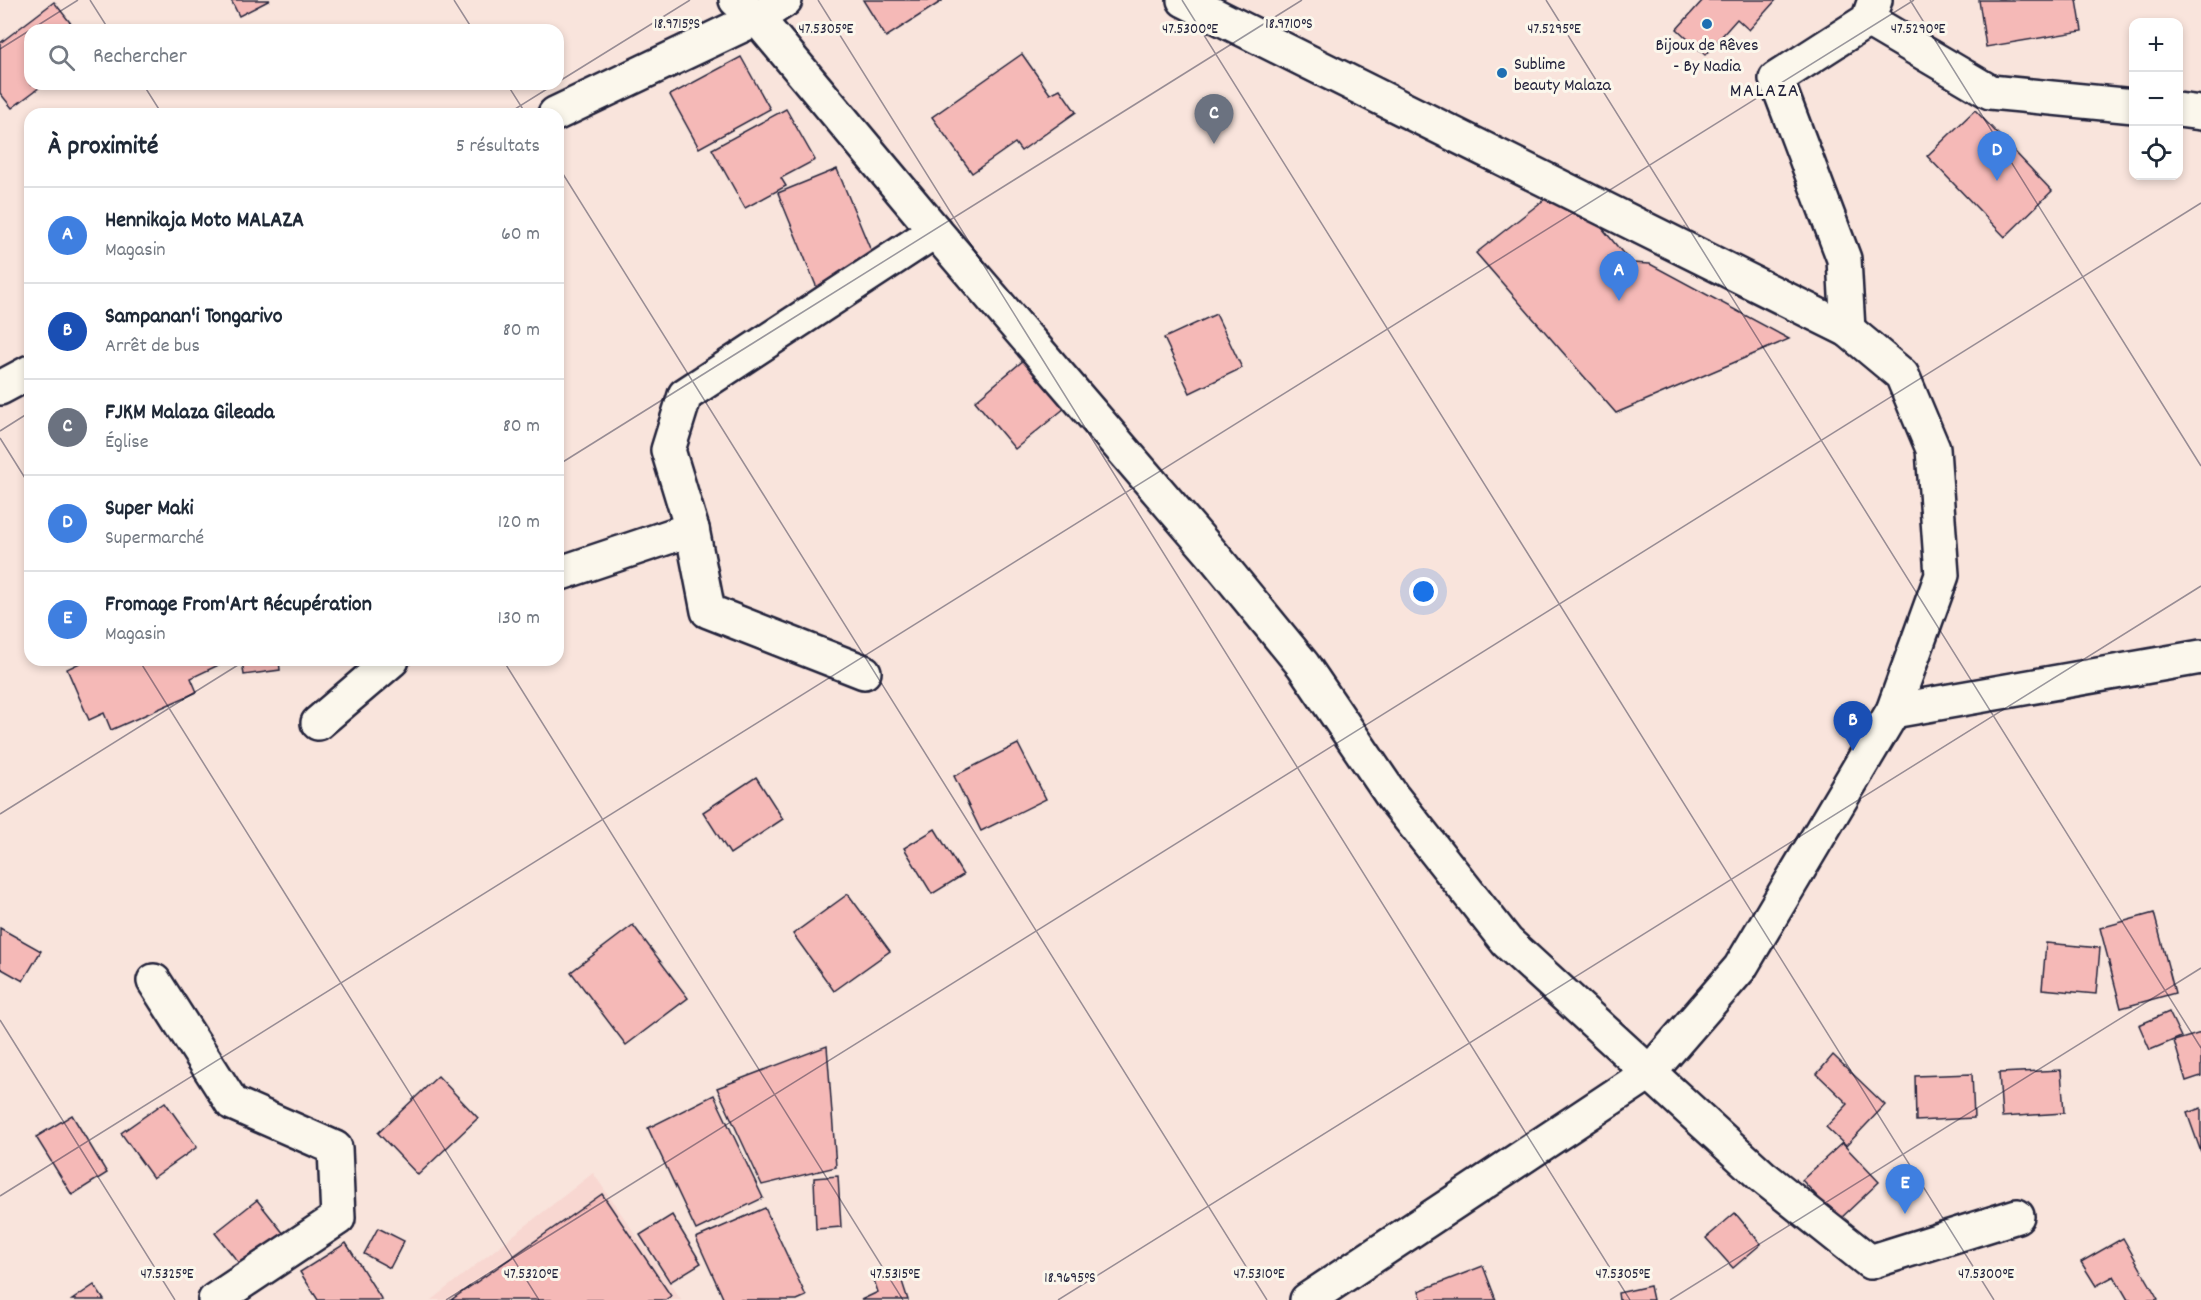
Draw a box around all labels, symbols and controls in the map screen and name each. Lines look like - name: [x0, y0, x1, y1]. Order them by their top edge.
- text: 18.9715°S: [654, 14, 700, 36]
- text: 18.9710°S: [1265, 14, 1313, 36]
- marker: Bijoux de Rêves - By Nadia: [1700, 17, 1714, 31]
- map controls: [2129, 18, 2183, 180]
- button: +: [2129, 18, 2183, 72]
- text: 47.5305°E: [799, 19, 854, 41]
- text: 47.5300°E: [1162, 19, 1218, 41]
- text: 47.5295°E: [1527, 19, 1581, 41]
- text: 47.5290°E: [1891, 19, 1946, 41]
- search box: [24, 24, 564, 90]
- place label: Bijoux de Rêves - By Nadia: [1655, 34, 1759, 80]
- icon: search: [45, 41, 78, 74]
- text: Rechercher: [93, 42, 187, 73]
- place label: Sublime beauty Malaza: [1514, 53, 1612, 99]
- marker: Sublime beauty Malaza: [1495, 66, 1509, 80]
- button: −: [2129, 72, 2183, 126]
- district label: MALAZA: [1730, 78, 1800, 106]
- pin: C: [1194, 94, 1234, 144]
- button: locate: [2129, 126, 2183, 180]
- text: À proximité: [48, 129, 158, 166]
- pin: D: [1978, 132, 2016, 181]
- text: 5 résultats: [456, 133, 540, 161]
- text: Hennikaja Moto MALAZA: [105, 206, 304, 237]
- text: A: [62, 221, 73, 249]
- text: 60 m: [501, 221, 540, 249]
- text: Magasin: [105, 237, 166, 265]
- pin: A: [1600, 252, 1638, 301]
- text: Sampanan'i Tongarivo: [105, 302, 283, 333]
- text: B: [63, 317, 72, 345]
- text: 80 m: [503, 317, 540, 345]
- text: Arrêt de bus: [105, 333, 200, 361]
- text: FJKM Malaza Gileada: [105, 398, 274, 429]
- text: C: [63, 413, 72, 441]
- text: 80 m: [503, 413, 540, 441]
- text: Église: [105, 429, 148, 457]
- text: Super Maki: [105, 494, 193, 525]
- text: D: [62, 509, 73, 537]
- text: 120 m: [498, 509, 540, 537]
- text: Supermarché: [105, 525, 204, 553]
- your location: [1409, 577, 1438, 606]
- text: Fromage From'Art Récupération: [105, 590, 372, 621]
- text: E: [63, 605, 72, 633]
- text: 130 m: [498, 605, 540, 633]
- text: Magasin: [105, 621, 166, 649]
- pin: B: [1834, 702, 1872, 751]
- pin: E: [1886, 1164, 1924, 1214]
- text: 47.5325°E: [140, 1264, 194, 1286]
- text: 47.5320°E: [504, 1264, 558, 1286]
- text: 47.5315°E: [870, 1264, 920, 1286]
- text: 47.5310°E: [1233, 1264, 1285, 1286]
- text: 47.5305°E: [1596, 1264, 1651, 1286]
- text: 47.5300°E: [1958, 1264, 2014, 1286]
- text: 18.9695°S: [1044, 1268, 1096, 1290]

